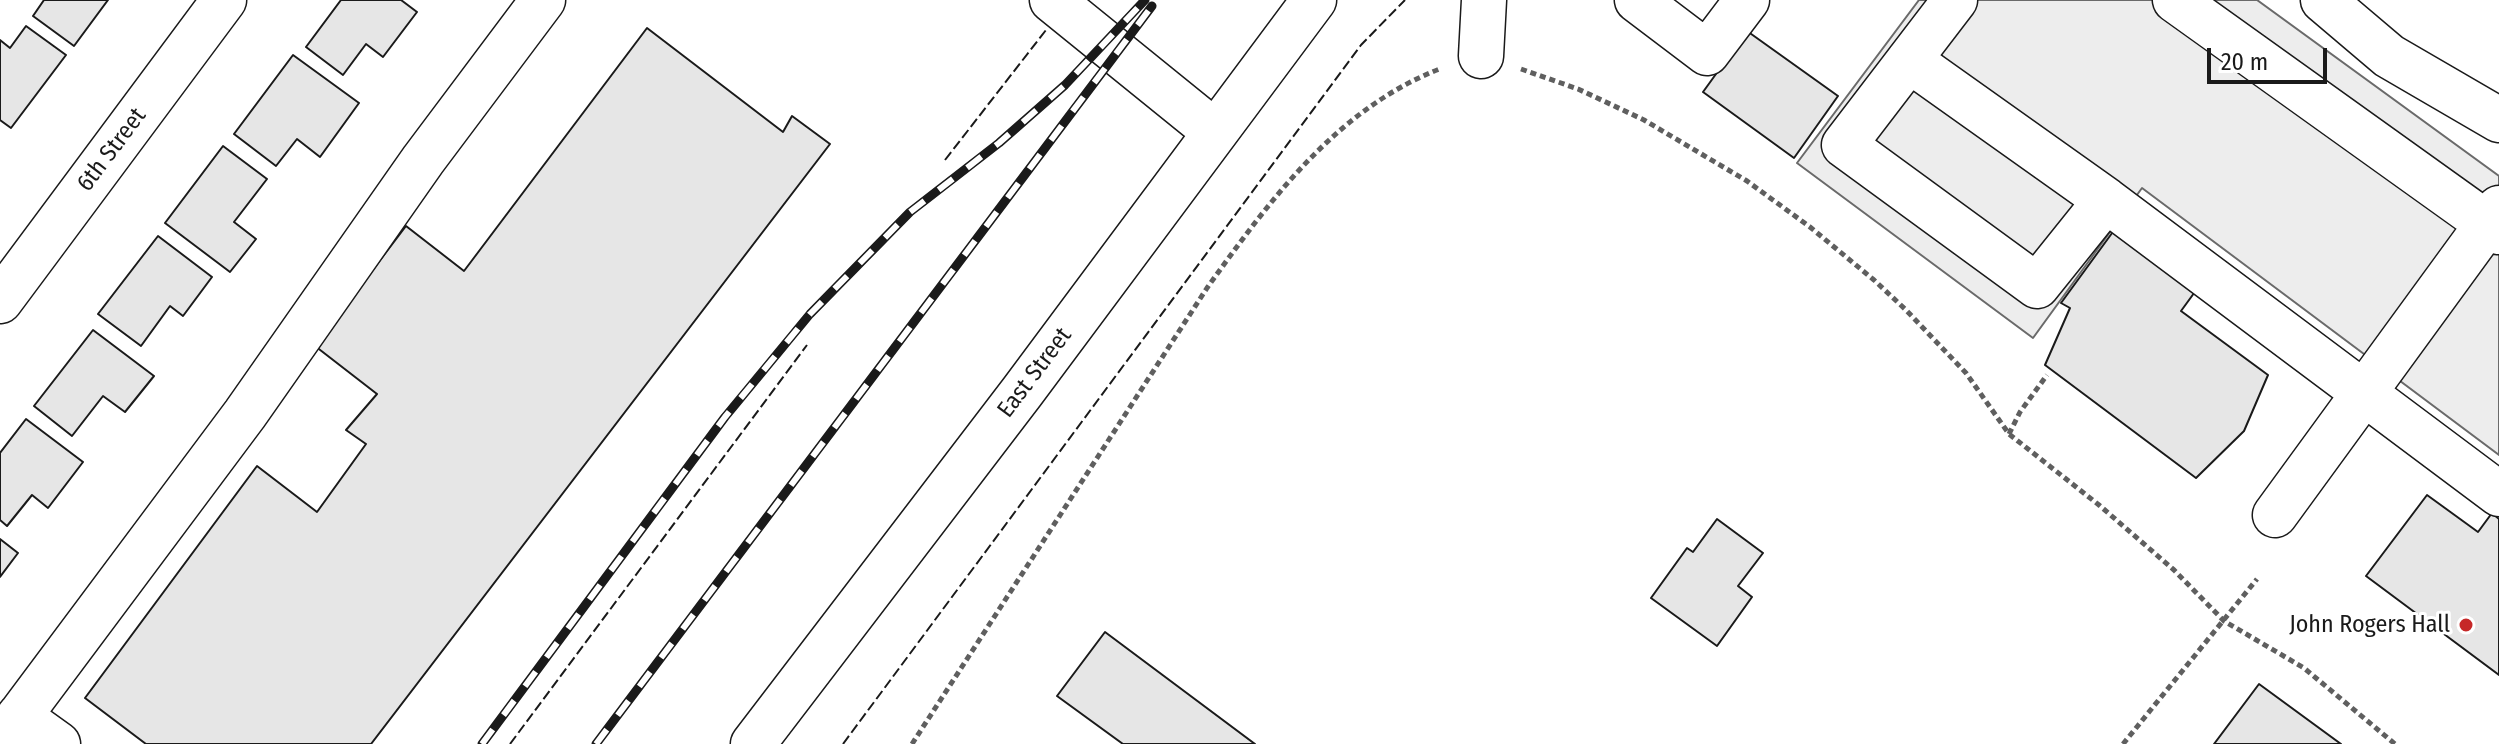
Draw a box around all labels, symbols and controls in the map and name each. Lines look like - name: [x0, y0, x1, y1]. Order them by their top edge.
- scale bar: [2211, 32, 2331, 82]
- text: 20 m: [2221, 48, 2268, 76]
- street label: 6th Street: [71, 103, 153, 197]
- street label: East Street: [992, 322, 1078, 424]
- place label: John Rogers Hall: [2289, 611, 2450, 639]
- marker: John Rogers Hall: [2457, 616, 2475, 634]

